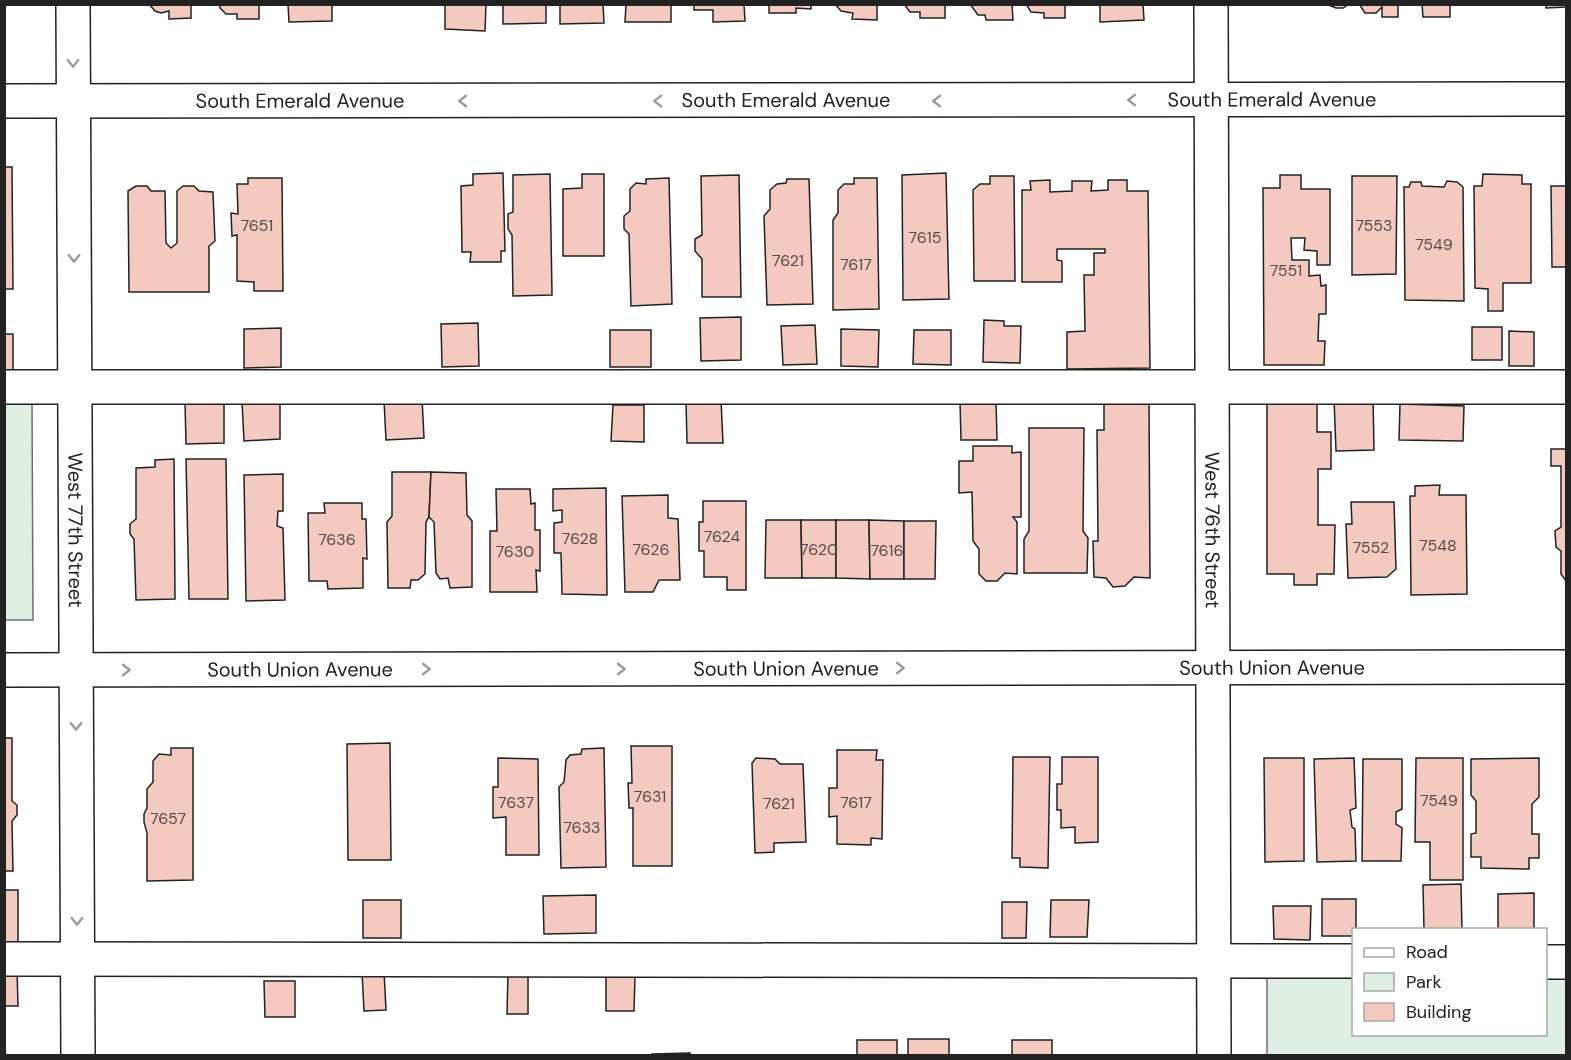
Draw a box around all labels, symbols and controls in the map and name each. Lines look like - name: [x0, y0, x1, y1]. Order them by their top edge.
- one-way arrow: [67, 58, 80, 67]
- street label: South Emerald Avenue: [1168, 86, 1376, 113]
- street label: South Emerald Avenue: [196, 87, 404, 114]
- street label: South Emerald Avenue: [682, 87, 890, 113]
- one-way arrow: [1127, 94, 1136, 106]
- one-way arrow: [458, 95, 467, 107]
- one-way arrow: [653, 95, 662, 107]
- one-way arrow: [932, 95, 941, 107]
- house number: 7651: [241, 215, 273, 236]
- house number: 7553: [1355, 215, 1393, 236]
- house number: 7615: [909, 227, 941, 248]
- house number: 7549: [1415, 234, 1453, 255]
- house number: 7621: [772, 250, 804, 271]
- one-way arrow: [68, 253, 80, 262]
- house number: 7617: [840, 254, 872, 275]
- house number: 7551: [1270, 260, 1302, 281]
- street label: West 77th Street: [62, 452, 89, 608]
- street label: West 76th Street: [1199, 452, 1226, 609]
- house number: 7624: [704, 526, 740, 547]
- house number: 7628: [562, 528, 598, 549]
- house number: 7636: [318, 529, 356, 550]
- house number: 7548: [1419, 535, 1457, 556]
- house number: 7552: [1353, 537, 1389, 558]
- house number: 7626: [632, 539, 670, 560]
- house number: 7620: [800, 539, 838, 560]
- house number: 7616: [870, 540, 904, 561]
- house number: 7630: [496, 541, 534, 562]
- street label: South Union Avenue: [1179, 654, 1365, 681]
- street label: South Union Avenue: [693, 655, 879, 682]
- street label: South Union Avenue: [207, 656, 393, 683]
- one-way arrow: [895, 662, 904, 674]
- one-way arrow: [421, 663, 430, 675]
- one-way arrow: [616, 663, 625, 675]
- one-way arrow: [121, 664, 130, 676]
- one-way arrow: [70, 721, 82, 730]
- house number: 7631: [634, 786, 666, 807]
- house number: 7549: [1420, 790, 1458, 811]
- house number: 7637: [498, 792, 534, 813]
- house number: 7617: [840, 792, 872, 813]
- house number: 7621: [763, 793, 795, 814]
- house number: 7657: [150, 808, 186, 829]
- house number: 7633: [563, 817, 601, 838]
- one-way arrow: [71, 916, 83, 925]
- legend: [1352, 928, 1547, 1036]
- text: Road: [1406, 940, 1448, 964]
- text: Park: [1406, 970, 1442, 994]
- text: Building: [1406, 1000, 1471, 1024]

